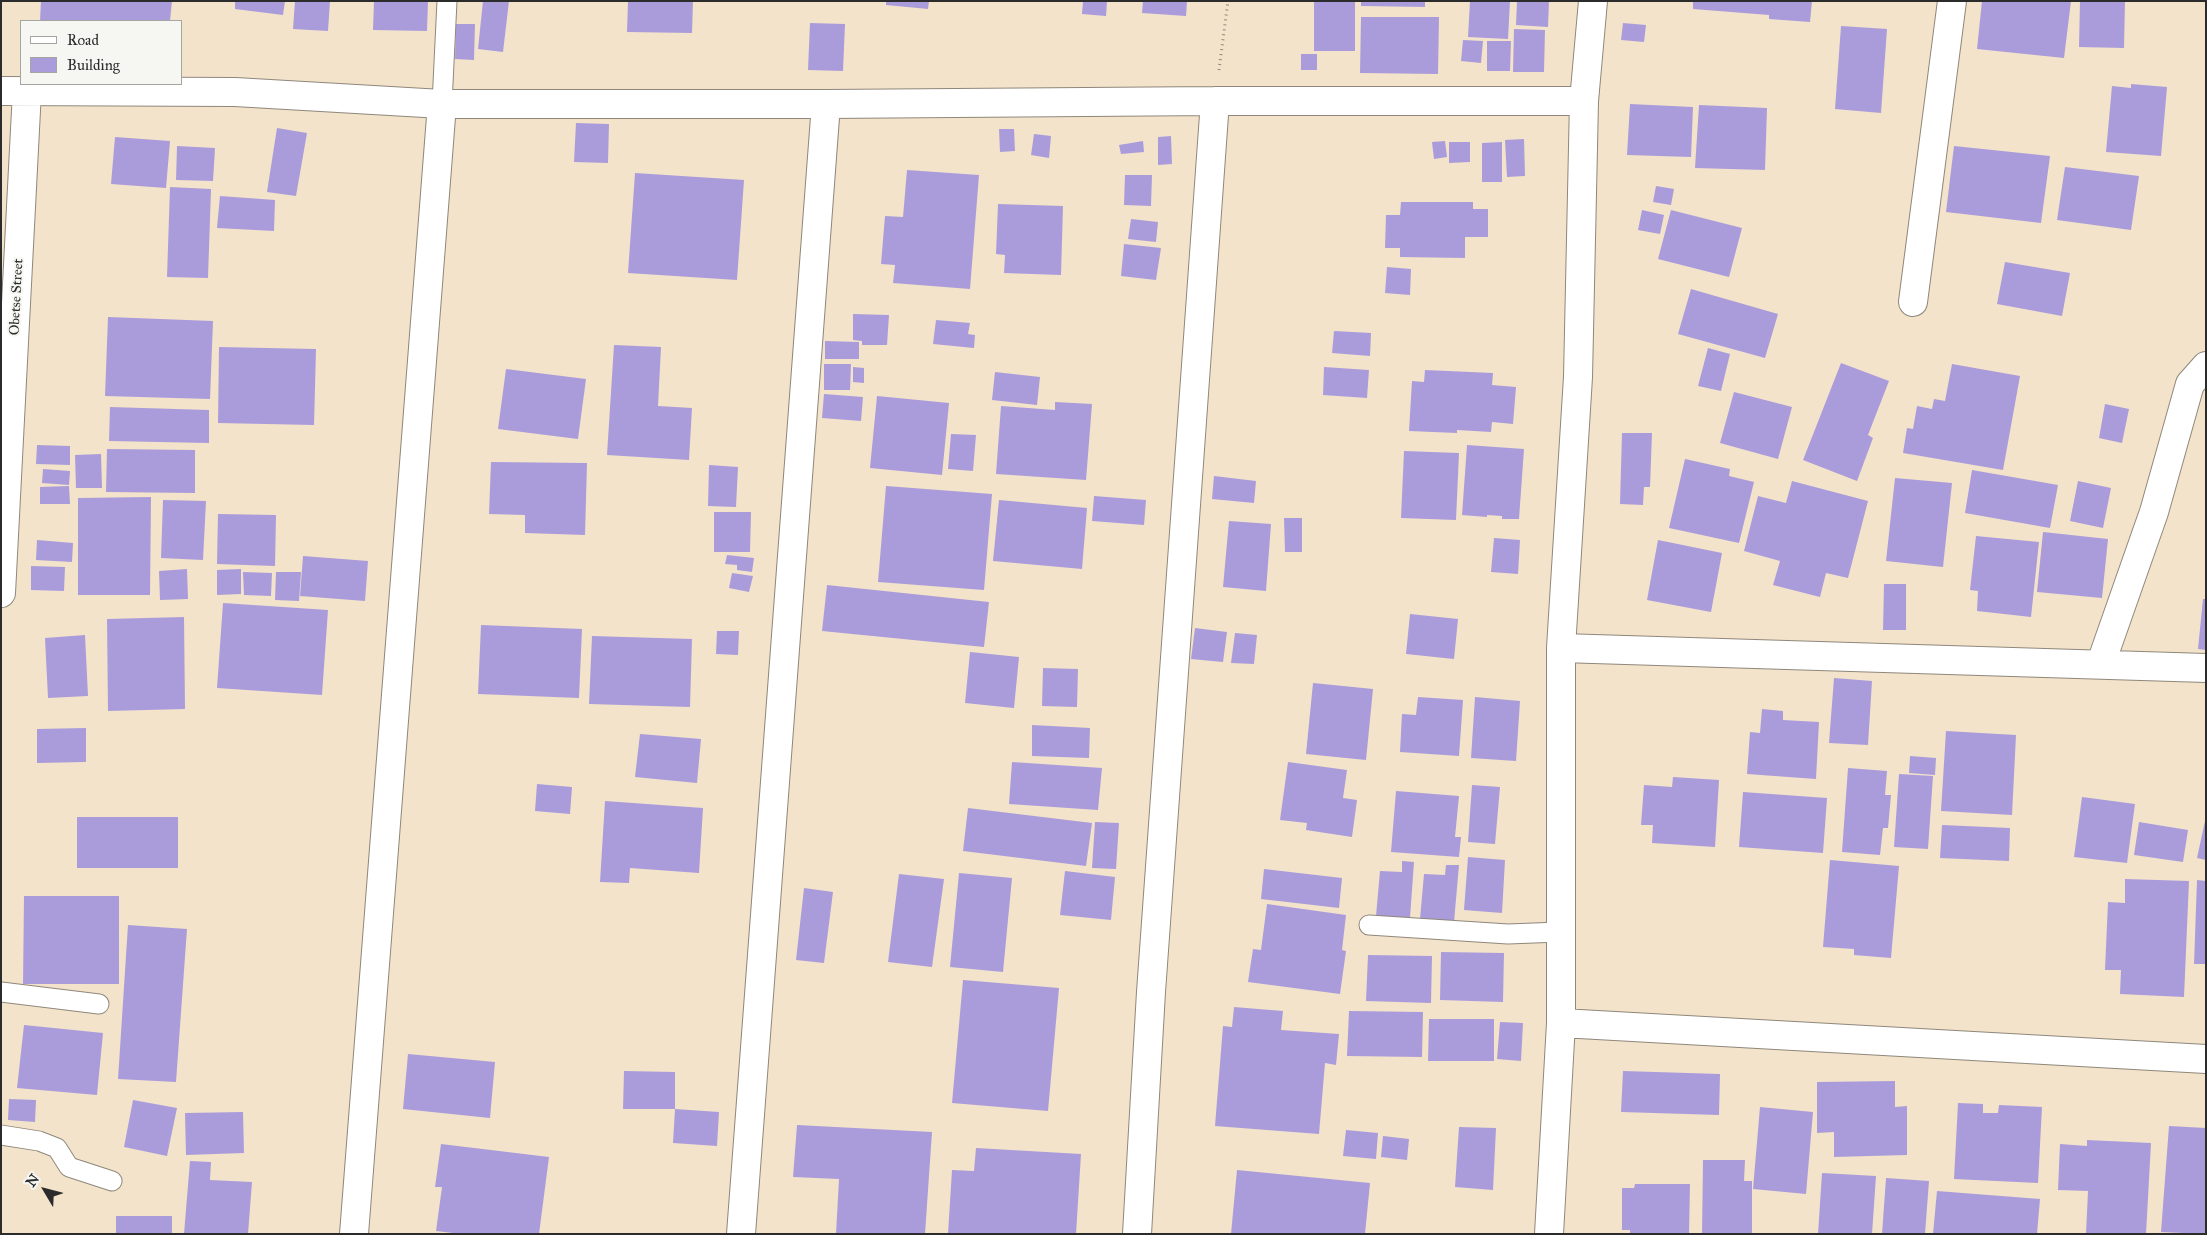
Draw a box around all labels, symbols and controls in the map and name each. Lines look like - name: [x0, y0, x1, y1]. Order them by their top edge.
- legend: [20, 20, 182, 85]
- text: Road: [67, 31, 99, 49]
- text: Building: [67, 56, 120, 74]
- street label: Obetse Street: [7, 258, 27, 336]
- north arrow: [20, 1165, 70, 1215]
- text: N: [22, 1171, 43, 1191]

